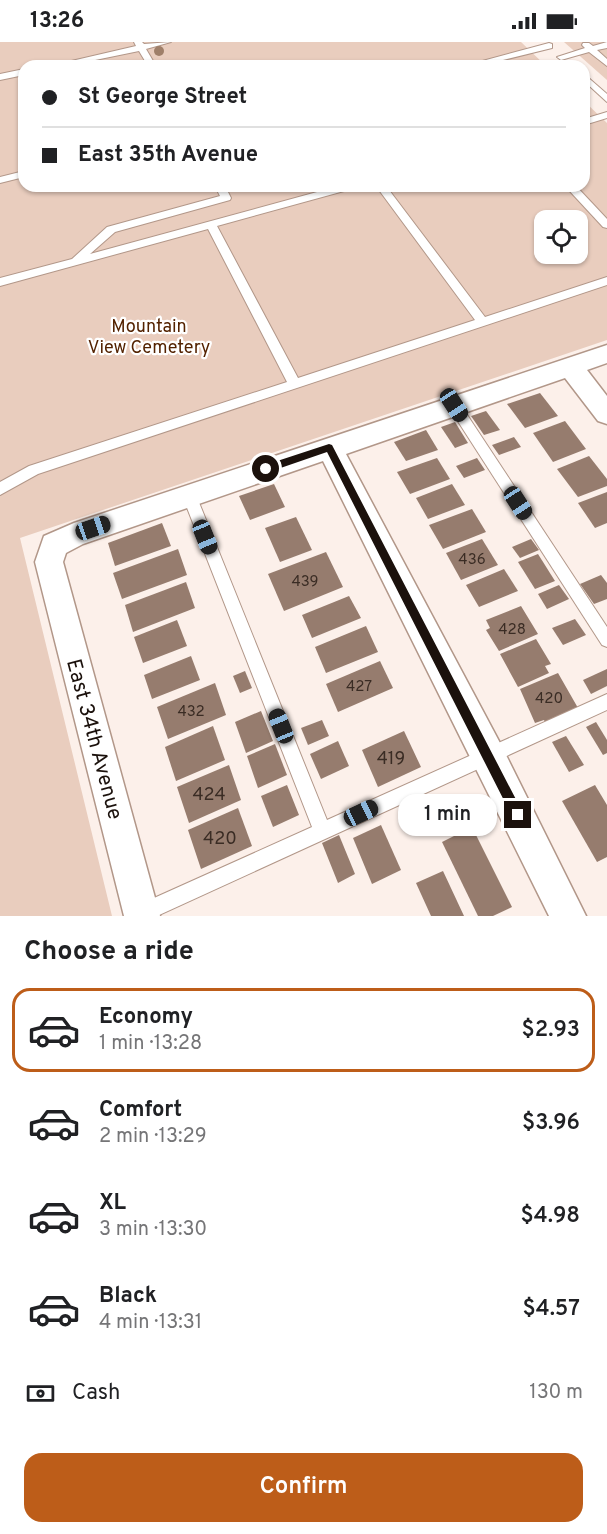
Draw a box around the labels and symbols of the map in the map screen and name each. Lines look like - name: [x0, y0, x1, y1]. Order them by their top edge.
- park label: Mountain View Cemetery: [88, 316, 210, 360]
- car: [437, 385, 471, 425]
- route start: [252, 455, 279, 482]
- car: [501, 483, 535, 523]
- car: [73, 514, 113, 542]
- car: [190, 517, 220, 557]
- house number: 436: [458, 551, 486, 570]
- house number: 439: [292, 573, 319, 592]
- house number: 428: [498, 621, 526, 640]
- street label: East 34th Avenue: [59, 656, 128, 823]
- house number: 427: [346, 678, 372, 697]
- house number: 420: [535, 690, 563, 709]
- house number: 432: [177, 703, 205, 722]
- car: [266, 706, 296, 746]
- house number: 419: [377, 748, 405, 771]
- house number: 424: [192, 784, 226, 807]
- callout: 1 min: [398, 794, 497, 836]
- car: [341, 797, 381, 829]
- route end: [504, 801, 531, 828]
- house number: 420: [203, 828, 237, 851]

